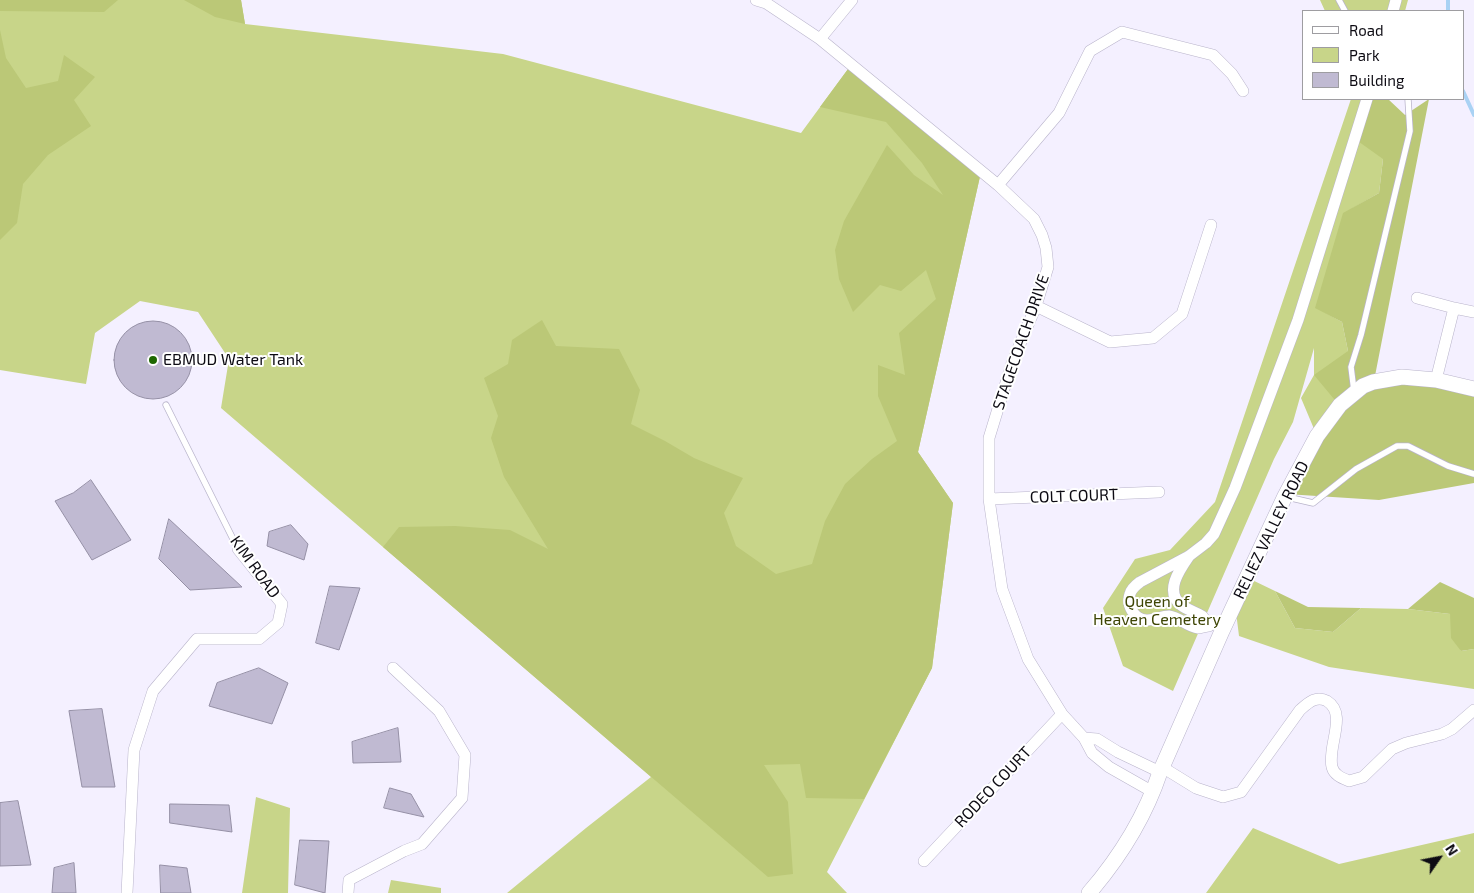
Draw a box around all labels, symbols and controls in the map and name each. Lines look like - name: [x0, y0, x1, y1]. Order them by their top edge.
- legend: [1302, 10, 1464, 100]
- text: Road: [1349, 21, 1384, 39]
- text: Park: [1349, 46, 1380, 64]
- text: Building: [1349, 71, 1404, 89]
- street label: STAGECOACH DRIVE: [989, 272, 1053, 412]
- place label: EBMUD Water Tank: [163, 350, 303, 370]
- marker: EBMUD Water Tank: [147, 354, 159, 366]
- street label: RELIEZ VALLEY ROAD: [1229, 458, 1313, 602]
- street label: COLT COURT: [1030, 485, 1118, 507]
- street label: KIM ROAD: [226, 532, 284, 602]
- park label: Queen of Heaven Cemetery: [1093, 592, 1221, 630]
- street label: RODEO COURT: [951, 743, 1035, 831]
- north arrow: [1414, 833, 1464, 883]
- text: N: [1442, 841, 1462, 858]

